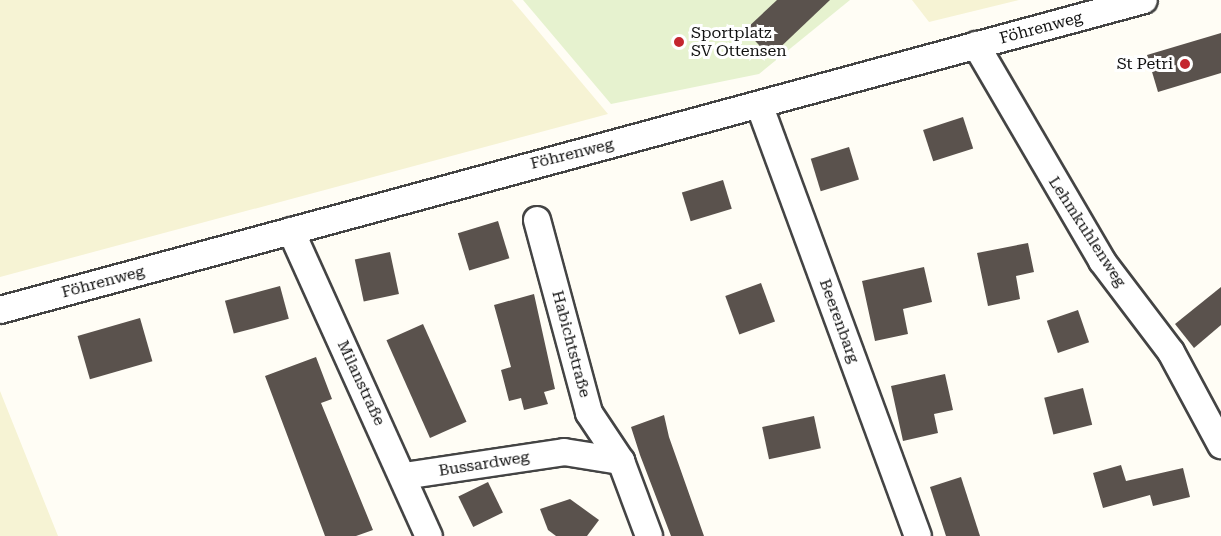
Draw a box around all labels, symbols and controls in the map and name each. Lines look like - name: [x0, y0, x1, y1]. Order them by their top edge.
- street label: Föhrenweg: [997, 8, 1085, 48]
- place label: Sportplatz SV Ottensen: [691, 23, 786, 61]
- marker: Sportplatz SV Ottensen: [672, 35, 686, 49]
- place label: St Petri: [1117, 54, 1173, 74]
- marker: St Petri: [1178, 57, 1192, 71]
- street label: Föhrenweg: [528, 134, 616, 174]
- street label: Lehmkuhlenweg: [1044, 173, 1130, 291]
- street label: Föhrenweg: [59, 262, 147, 302]
- street label: Beerenbarg: [815, 276, 863, 366]
- street label: Habichtstraße: [548, 288, 594, 400]
- street label: Milanstraße: [333, 337, 389, 429]
- street label: Bussardweg: [437, 447, 531, 481]

